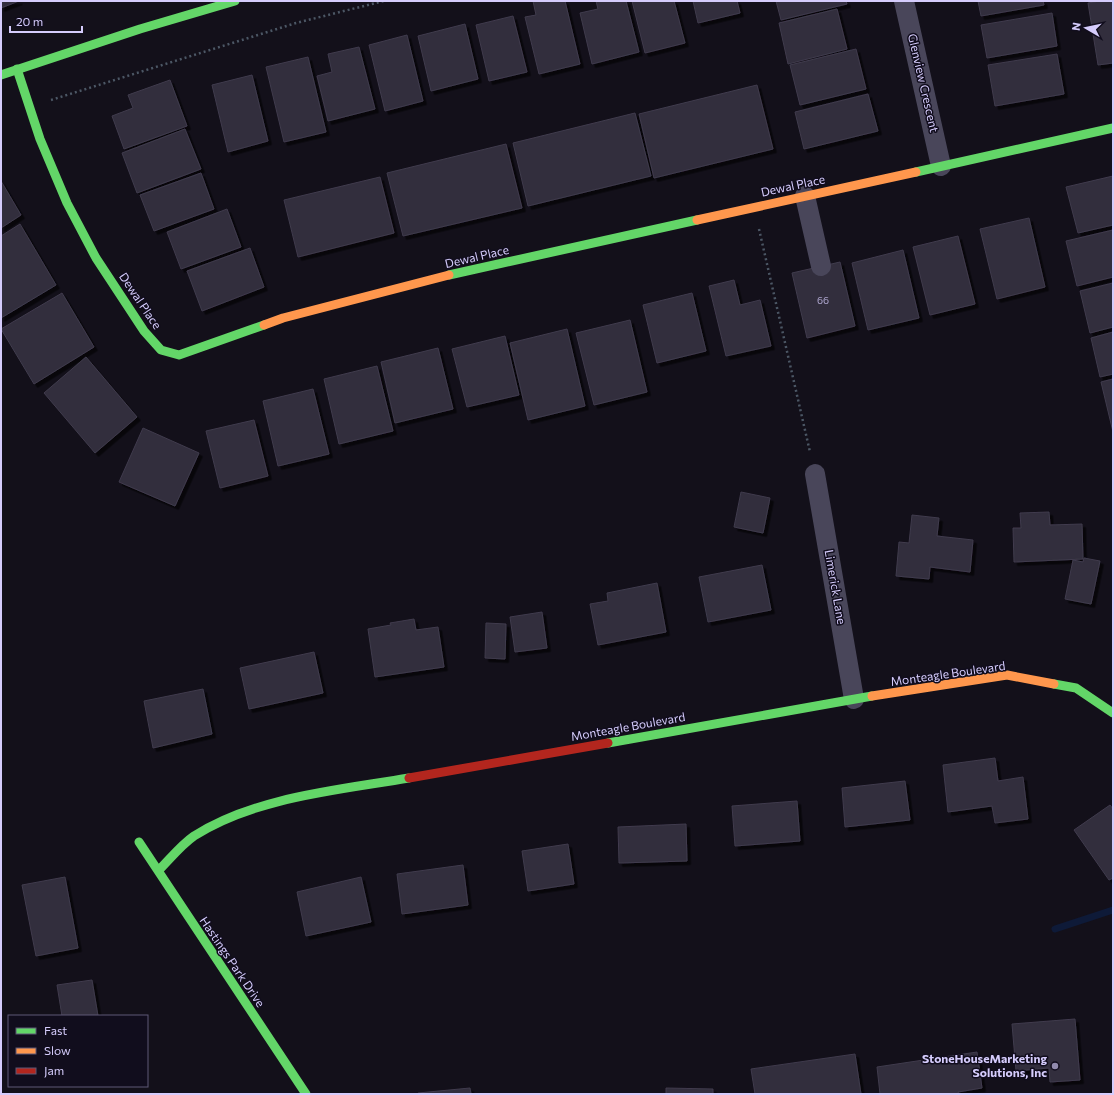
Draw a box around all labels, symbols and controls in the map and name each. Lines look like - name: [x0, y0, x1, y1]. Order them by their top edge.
- scale bar: [10, 8, 82, 34]
- north arrow: [1066, 8, 1106, 48]
- text: 20 m: [16, 14, 43, 28]
- text: N: [1069, 21, 1083, 31]
- street label: Glenview Crescent: [906, 32, 942, 134]
- street label: Dewal Place: [759, 171, 826, 199]
- street label: Dewal Place: [443, 242, 510, 270]
- street label: Dewal Place: [117, 269, 165, 331]
- house number: 66: [817, 294, 829, 306]
- street label: Limerick Lane: [823, 548, 849, 625]
- street label: Monteagle Boulevard: [890, 658, 1006, 688]
- street label: Monteagle Boulevard: [570, 709, 686, 743]
- street label: Hastings Park Drive: [197, 913, 268, 1009]
- legend: [8, 1015, 148, 1087]
- text: Fast: [44, 1023, 67, 1037]
- text: Slow: [44, 1043, 71, 1057]
- place label: StoneHouseMarketing Solutions, Inc: [922, 1051, 1047, 1079]
- marker: StoneHouseMarketing Solutions, Inc: [1050, 1061, 1060, 1071]
- text: Jam: [44, 1063, 64, 1078]

